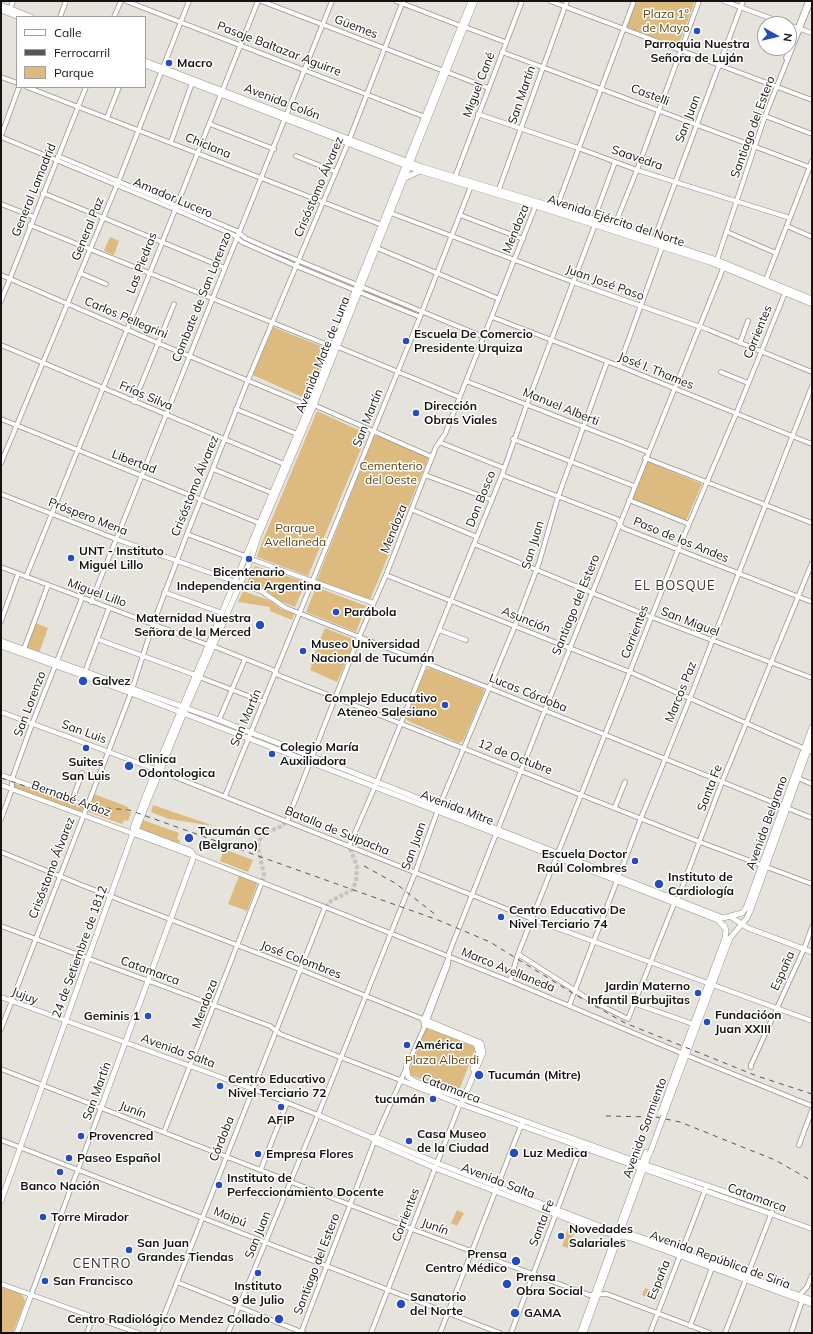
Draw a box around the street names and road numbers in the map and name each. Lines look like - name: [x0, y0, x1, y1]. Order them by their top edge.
- street label: Güemes: [332, 12, 380, 42]
- street label: Pasaje Baltazar Aguirre: [215, 19, 343, 79]
- street label: Miguel Cané: [460, 50, 498, 120]
- street label: San Martín: [505, 64, 539, 126]
- street label: Santiago del Estero: [728, 74, 778, 180]
- street label: Avenida Colón: [242, 81, 322, 123]
- street label: Castelli: [629, 81, 671, 109]
- street label: San Juan: [672, 93, 704, 145]
- street label: Chiclana: [183, 130, 233, 162]
- street label: Crisóstomo Álvarez: [291, 135, 347, 239]
- street label: General Lamadrid: [9, 141, 59, 239]
- street label: Saavedra: [609, 143, 665, 173]
- street label: Amador Lucero: [131, 175, 215, 221]
- street label: Avenida Ejército del Norte: [546, 192, 686, 250]
- street label: General Paz: [69, 195, 107, 263]
- street label: Mendoza: [500, 203, 532, 255]
- street label: Las Piedras: [124, 230, 160, 296]
- street label: Combate de San Lorenzo: [169, 230, 235, 364]
- street label: Juan José Paso: [564, 262, 646, 304]
- street label: Carlos Pellegrini: [82, 294, 170, 342]
- street label: Avenida Mate de Luna: [293, 295, 353, 415]
- street label: Corrientes: [741, 303, 775, 361]
- street label: José I. Thames: [616, 349, 696, 393]
- street label: Frías Silva: [117, 378, 175, 414]
- street label: Manuel Alberti: [521, 385, 601, 429]
- street label: San Martín: [350, 387, 386, 449]
- street label: Crisóstomo Álvarez: [168, 433, 222, 539]
- street label: Libertad: [110, 447, 158, 477]
- street label: Don Bosco: [463, 469, 499, 529]
- street label: Próspero Mena: [46, 495, 130, 539]
- street label: Mendoza: [378, 503, 410, 555]
- street label: Paso de los Andes: [631, 514, 731, 566]
- street label: San Juan: [519, 519, 547, 571]
- street label: Santiago del Estero: [549, 552, 603, 658]
- street label: Miguel Lillo: [66, 576, 128, 610]
- street label: Corrientes: [618, 603, 652, 661]
- street label: Asunción: [500, 604, 552, 636]
- street label: San Miguel: [659, 604, 721, 640]
- street label: Marcos Paz: [662, 659, 700, 725]
- street label: San Lorenzo: [11, 669, 49, 739]
- street label: Lucas Córdoba: [487, 671, 569, 715]
- street label: San Martín: [227, 687, 265, 749]
- street label: San Luis: [59, 717, 109, 747]
- street label: 12 de Octubre: [476, 736, 554, 778]
- street label: Santa Fe: [694, 762, 726, 814]
- street label: Avenida Belgrano: [743, 774, 791, 872]
- street label: Bernabé Aráoz: [29, 778, 113, 820]
- street label: Avenida Mitre: [419, 788, 495, 828]
- street label: Batalla de Suipacha: [283, 803, 391, 859]
- street label: Crisóstomo Álvarez: [26, 815, 78, 921]
- street label: San Juan: [399, 820, 429, 872]
- street label: 24 de Setiembre de 1812: [49, 884, 111, 1020]
- street label: José Colombres: [259, 938, 343, 982]
- street label: Marco Avellaneda: [459, 945, 557, 995]
- street label: España: [768, 949, 798, 993]
- street label: Catamarca: [119, 954, 181, 988]
- street label: Mendoza: [189, 978, 221, 1030]
- street label: Jujuy: [10, 984, 40, 1008]
- street label: Avenida Salta: [139, 1031, 217, 1071]
- street label: San Martín: [80, 1060, 114, 1122]
- street label: Catamarca: [420, 1071, 482, 1107]
- street label: Avenida Sarmiento: [620, 1076, 670, 1180]
- street label: Junín: [117, 1098, 149, 1122]
- street label: Córdoba: [206, 1114, 238, 1164]
- street label: Avenida Salta: [459, 1160, 537, 1202]
- street label: Catamarca: [726, 1181, 788, 1215]
- street label: Corrientes: [389, 1186, 423, 1244]
- street label: Santa Fe: [526, 1197, 558, 1249]
- street label: Maipú: [211, 1204, 249, 1230]
- street label: San Juan: [242, 1209, 274, 1261]
- street label: Santiago del Estero: [291, 1211, 343, 1317]
- street label: Junín: [419, 1215, 451, 1239]
- street label: Avenida República de Siria: [648, 1228, 792, 1292]
- street label: España: [645, 1258, 673, 1302]

